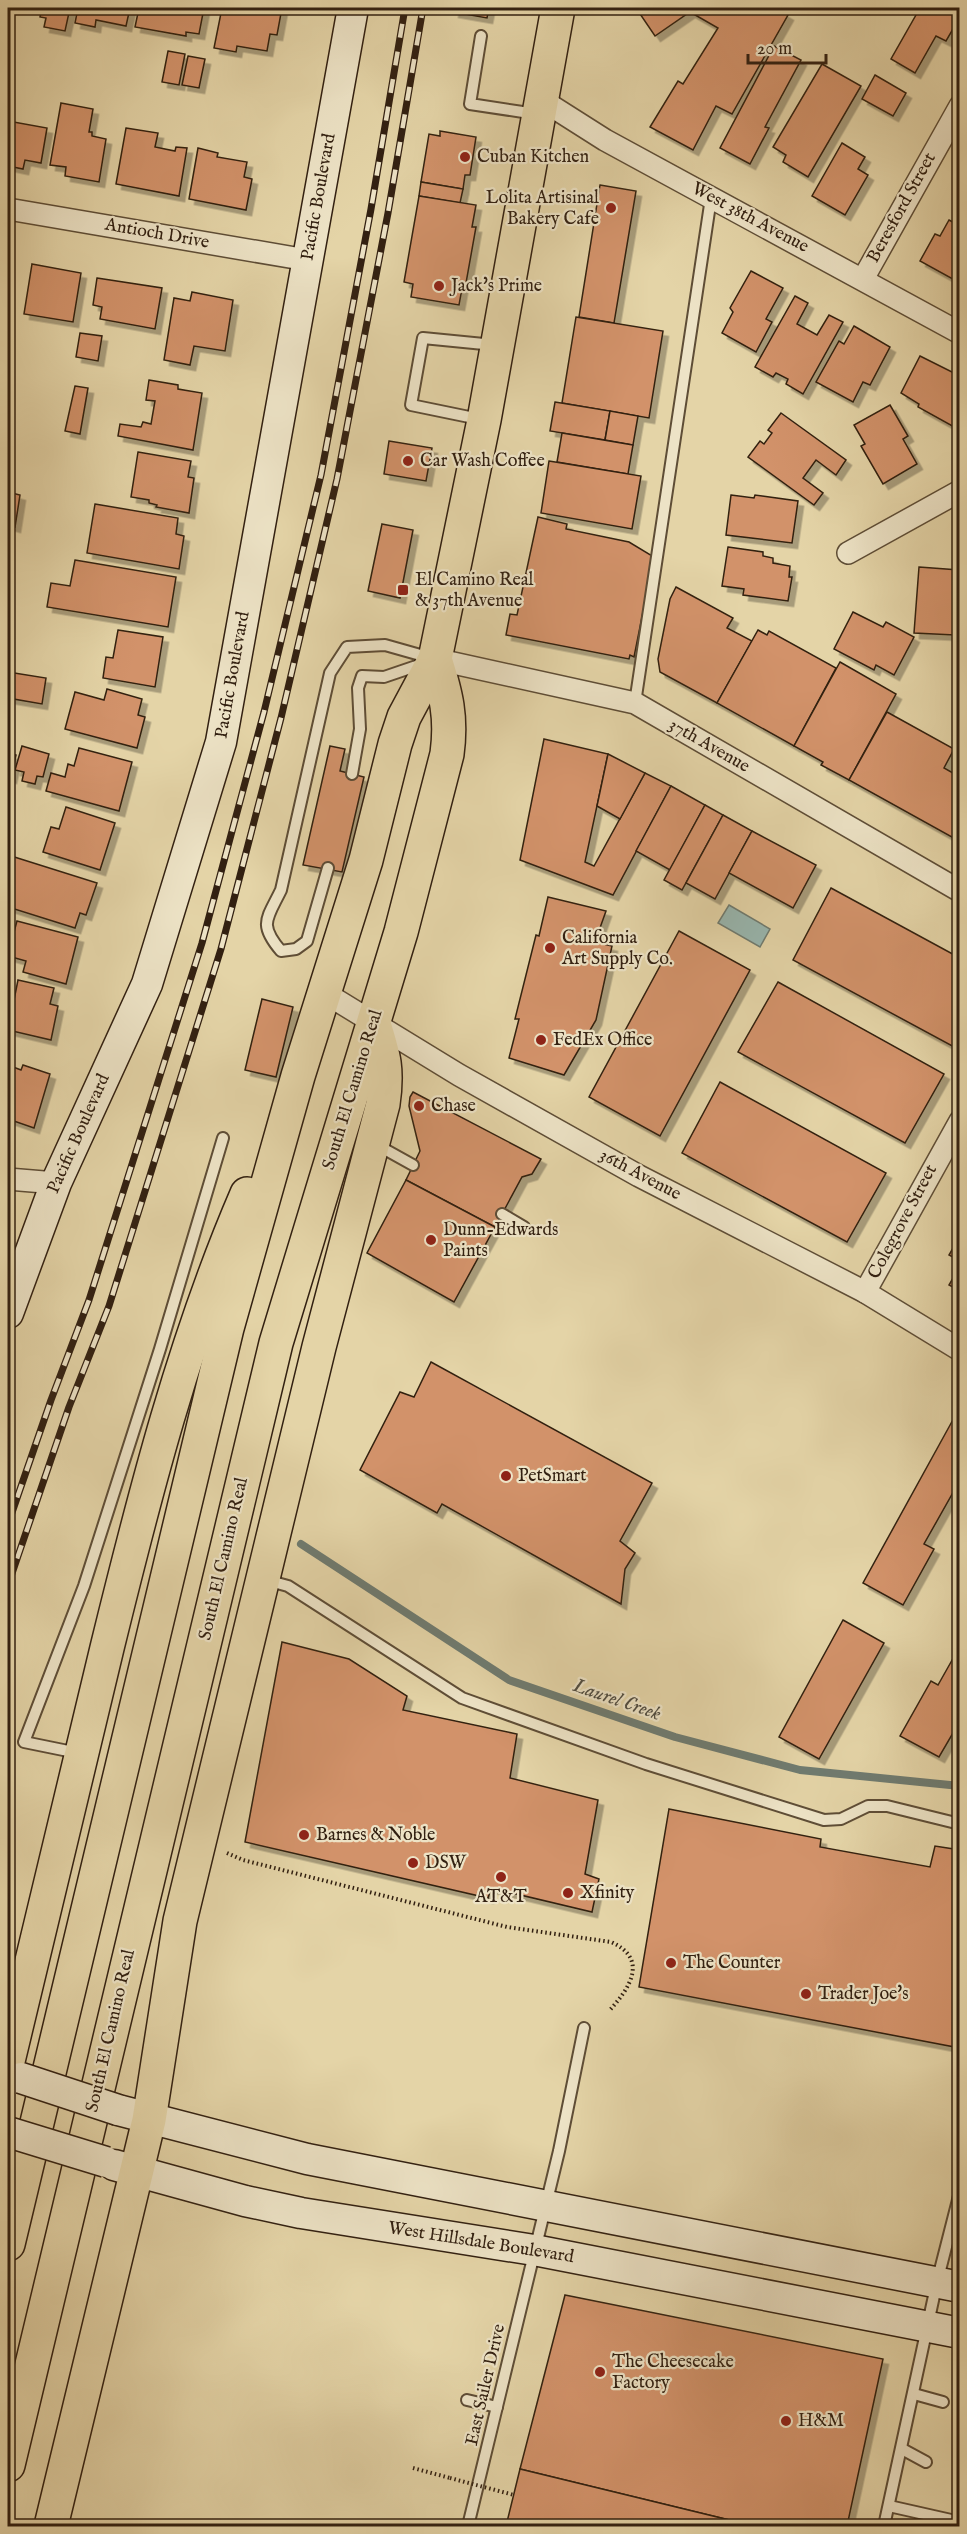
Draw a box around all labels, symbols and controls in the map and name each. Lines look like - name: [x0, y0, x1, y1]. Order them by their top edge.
- scale bar: [748, 27, 826, 65]
- text: 20 m: [757, 38, 792, 61]
- street label: Pacific Boulevard: [297, 131, 342, 262]
- place label: Cuban Kitchen: [477, 146, 590, 169]
- street label: Beresford Street: [862, 149, 942, 267]
- marker: Cuban Kitchen: [458, 150, 472, 164]
- street label: West 38th Avenue: [687, 177, 813, 259]
- place label: Lolita Artisinal Bakery Cafe: [486, 187, 599, 231]
- marker: Lolita Artisinal Bakery Cafe: [604, 201, 618, 215]
- street label: Antioch Drive: [102, 213, 211, 254]
- place label: Jack's Prime: [449, 275, 542, 298]
- marker: Jack's Prime: [432, 279, 446, 293]
- place label: Car Wash Coffee: [420, 450, 545, 473]
- marker: Car Wash Coffee: [401, 454, 415, 468]
- place label: El Camino Real & 37th Avenue: [415, 569, 534, 613]
- marker: El Camino Real & 37th Avenue: [396, 583, 410, 597]
- street label: Pacific Boulevard: [211, 609, 256, 740]
- street label: 37th Avenue: [664, 714, 754, 778]
- place label: California Art Supply Co.: [561, 927, 673, 971]
- marker: California Art Supply Co.: [543, 941, 557, 955]
- street label: South El Camino Real: [318, 1007, 388, 1173]
- place label: FedEx Office: [553, 1029, 652, 1052]
- marker: FedEx Office: [534, 1033, 548, 1047]
- street label: Pacific Boulevard: [42, 1070, 116, 1197]
- place label: Chase: [431, 1095, 476, 1118]
- marker: Chase: [412, 1099, 426, 1113]
- street label: 36th Avenue: [595, 1144, 685, 1206]
- street label: Colegrove Street: [863, 1161, 943, 1283]
- place label: Dunn-Edwards Paints: [443, 1219, 558, 1263]
- marker: Dunn-Edwards Paints: [424, 1233, 438, 1247]
- place label: PetSmart: [518, 1465, 586, 1488]
- marker: PetSmart: [499, 1469, 513, 1483]
- street label: South El Camino Real: [194, 1475, 254, 1643]
- water label: Laurel Creek: [569, 1673, 664, 1727]
- place label: Barnes & Noble: [316, 1824, 435, 1847]
- marker: Barnes & Noble: [297, 1828, 311, 1842]
- place label: DSW: [425, 1852, 467, 1875]
- marker: DSW: [406, 1856, 420, 1870]
- marker: AT&T: [494, 1870, 508, 1884]
- place label: Xfinity: [580, 1882, 635, 1905]
- place label: AT&T: [474, 1886, 527, 1909]
- marker: Xfinity: [561, 1886, 575, 1900]
- street label: South El Camino Real: [81, 1947, 141, 2115]
- place label: The Counter: [683, 1952, 781, 1975]
- marker: The Counter: [664, 1956, 678, 1970]
- place label: Trader Joe's: [818, 1983, 909, 2006]
- marker: Trader Joe's: [799, 1987, 813, 2001]
- street label: West Hillsdale Boulevard: [386, 2217, 576, 2269]
- street label: East Sailer Drive: [461, 2322, 511, 2448]
- place label: The Cheesecake Factory: [612, 2351, 734, 2395]
- marker: The Cheesecake Factory: [593, 2365, 607, 2379]
- place label: H&M: [798, 2410, 844, 2433]
- marker: H&M: [779, 2414, 793, 2428]

